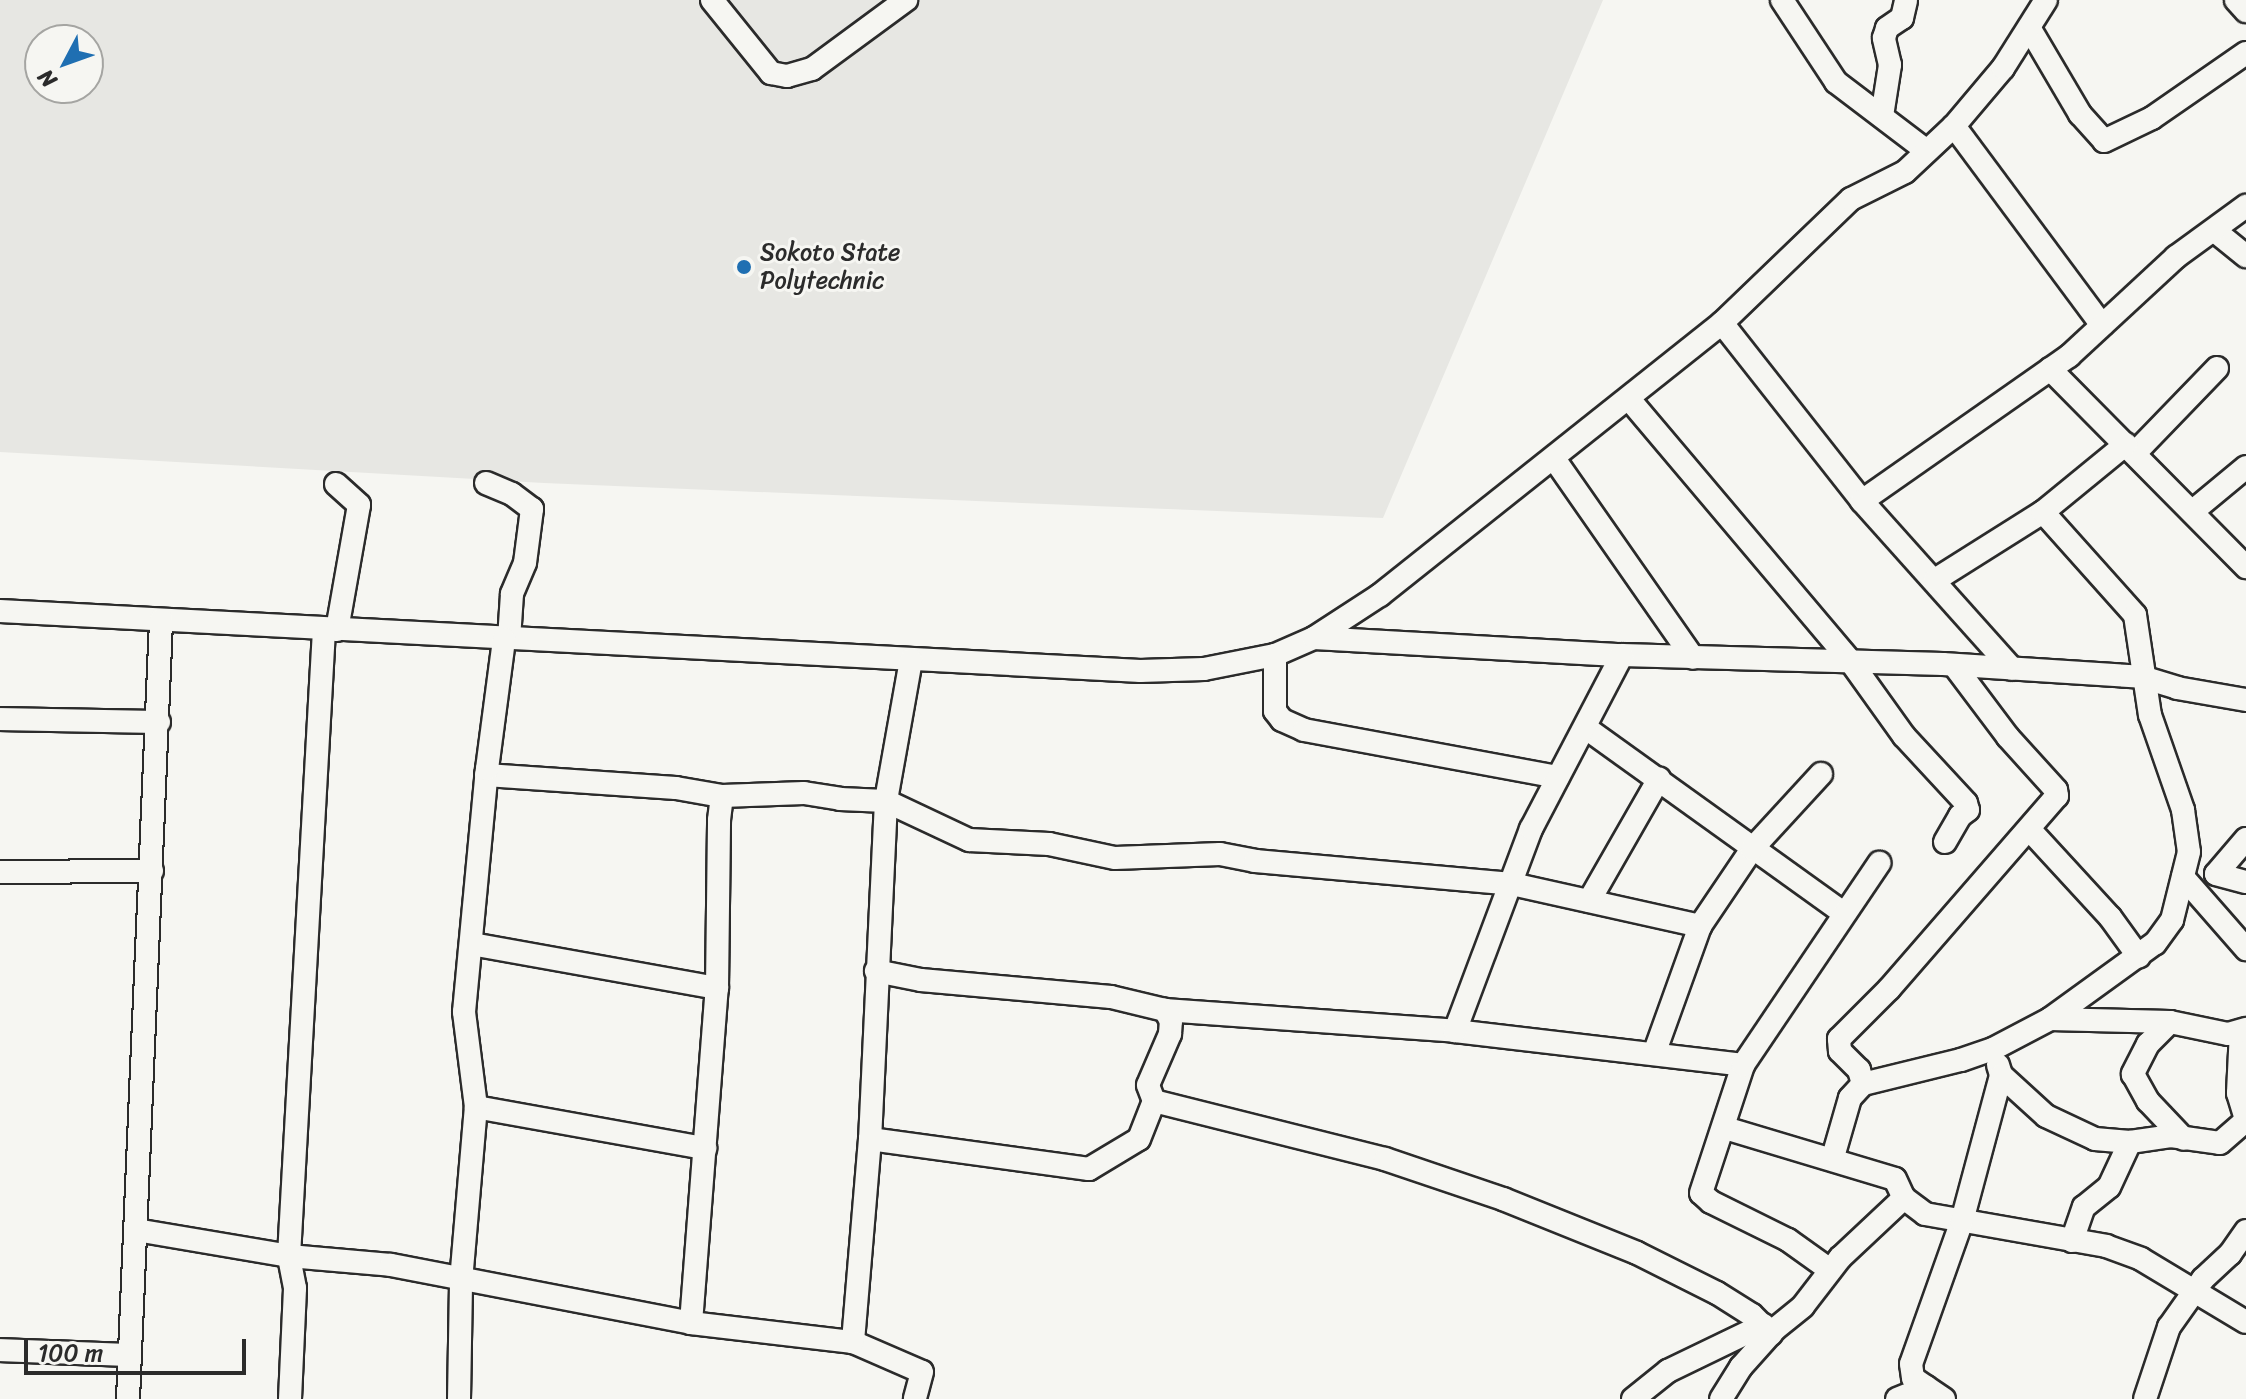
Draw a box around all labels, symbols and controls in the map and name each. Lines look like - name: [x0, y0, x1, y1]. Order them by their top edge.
- north arrow: [24, 24, 104, 104]
- text: N: [27, 60, 67, 97]
- place label: Sokoto State Polytechnic: [760, 239, 901, 295]
- marker: Sokoto State Polytechnic: [735, 258, 753, 276]
- scale bar: [28, 1323, 250, 1373]
- text: 100 m: [38, 1332, 103, 1374]

